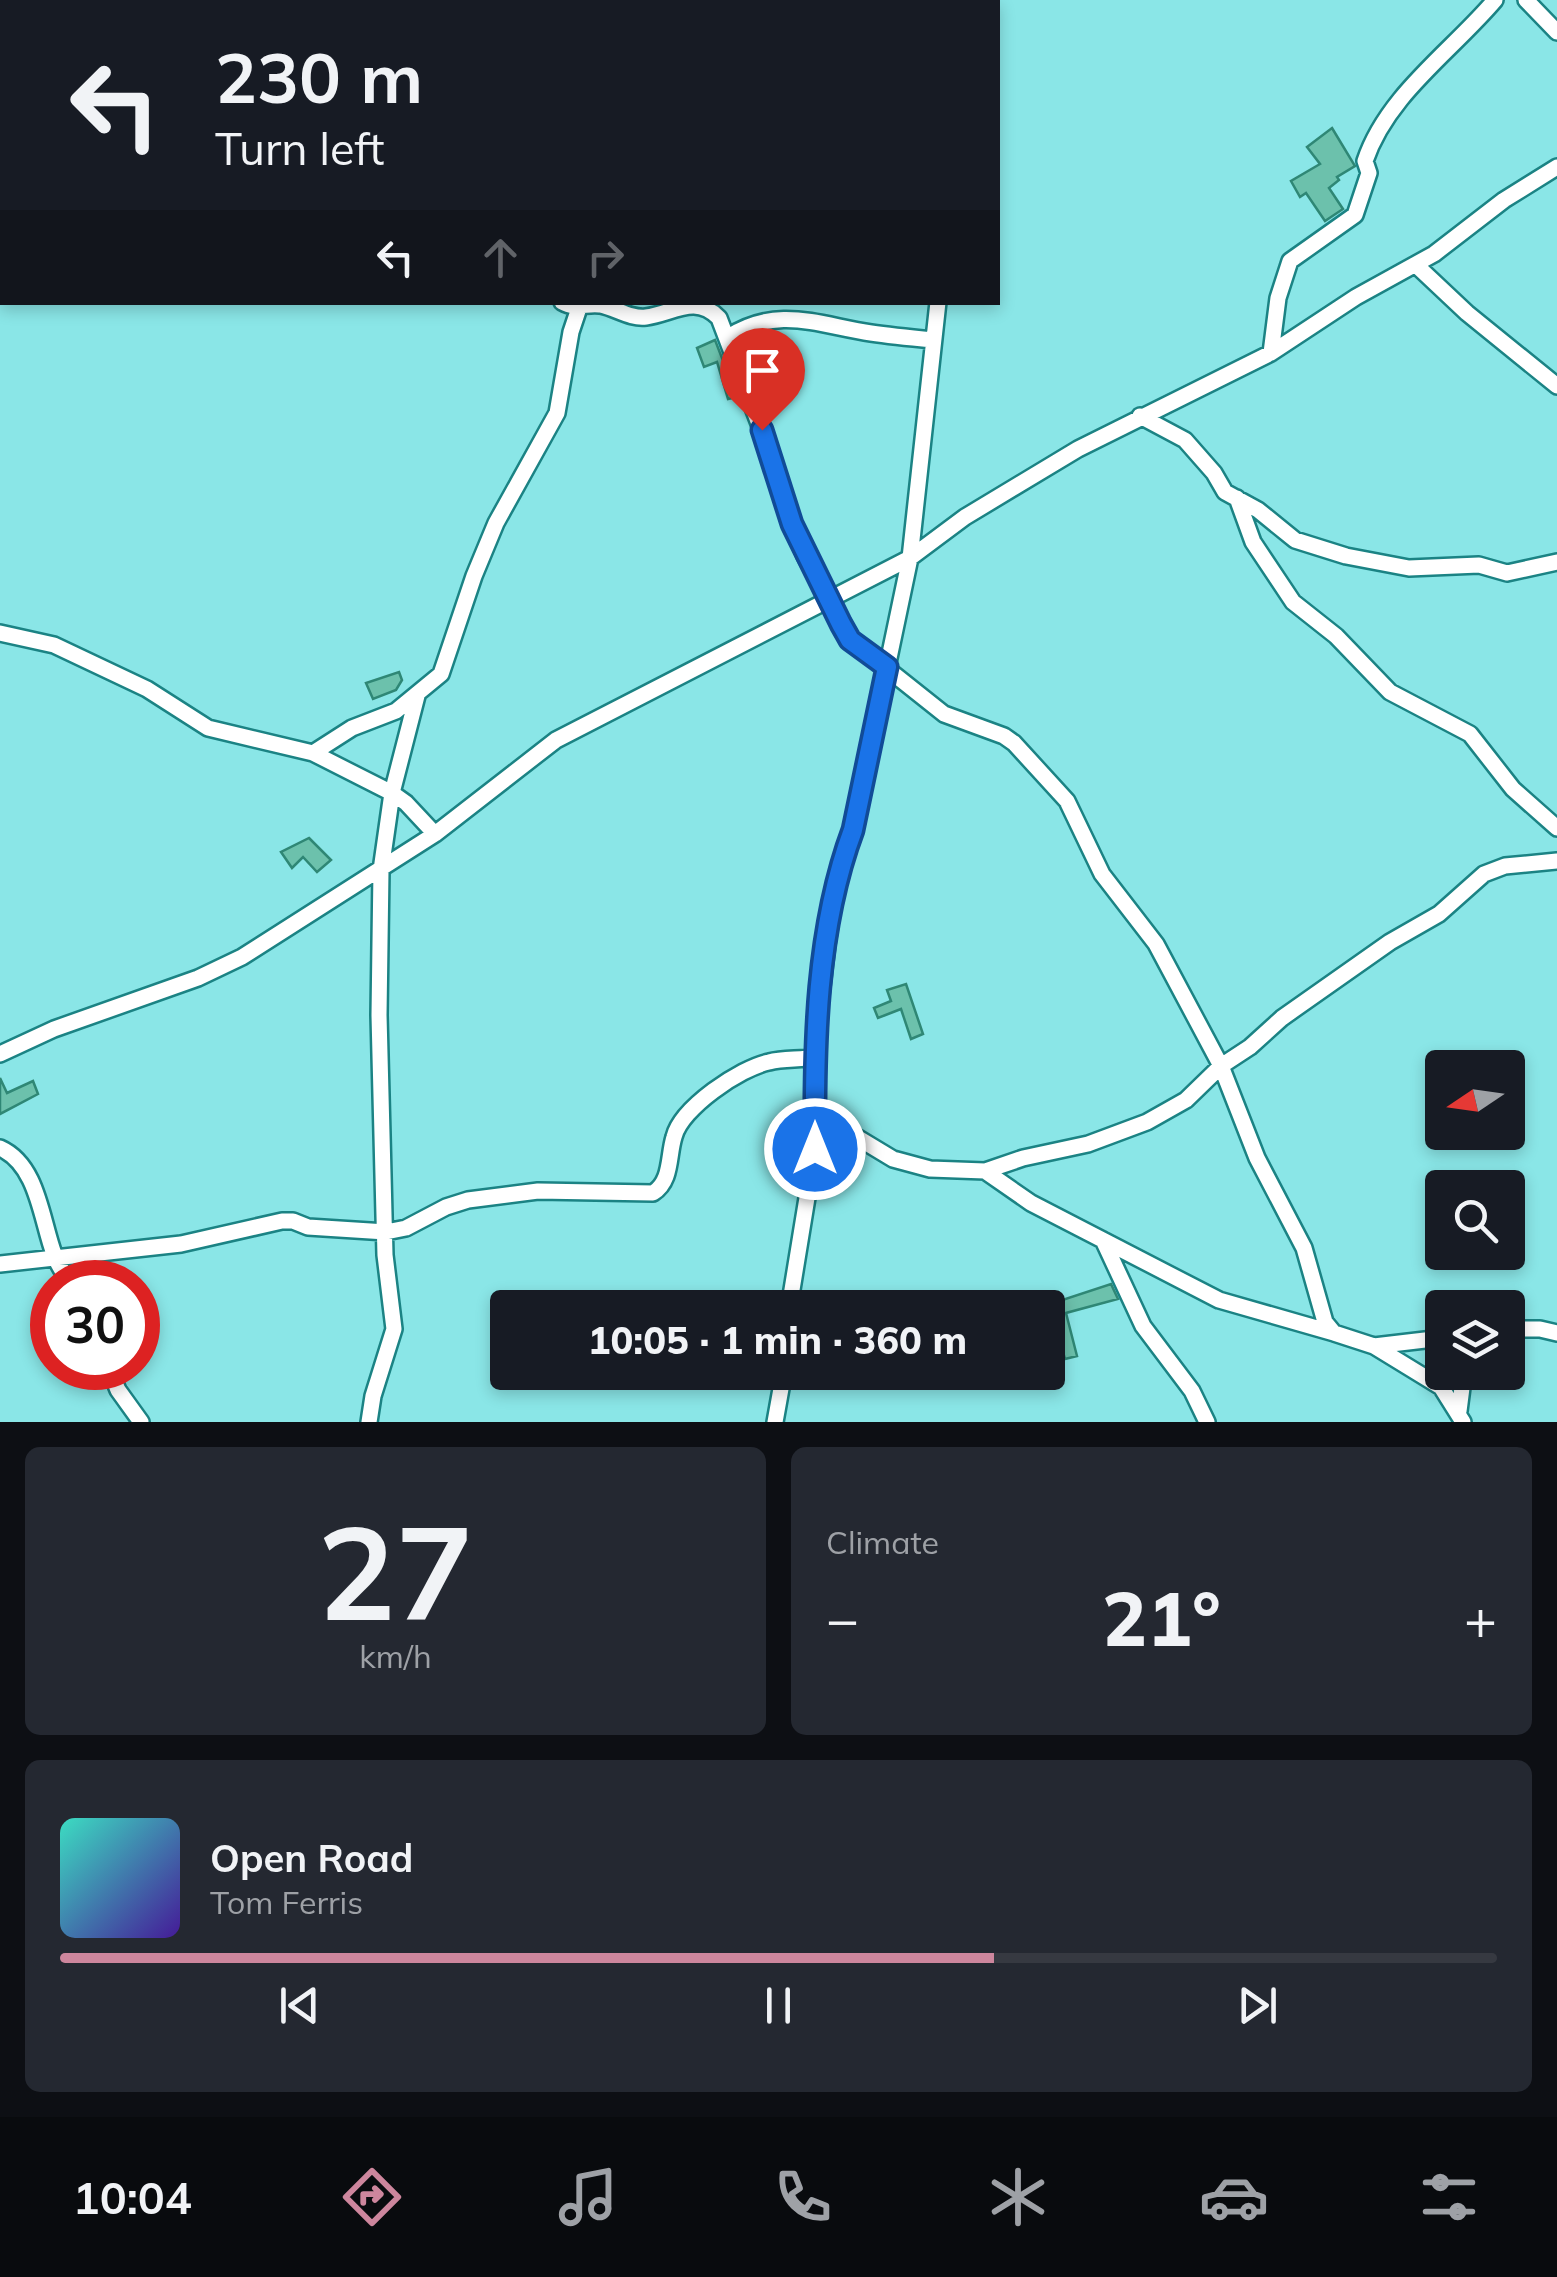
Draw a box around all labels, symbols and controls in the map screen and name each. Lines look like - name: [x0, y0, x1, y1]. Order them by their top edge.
- text: 230 m: [215, 33, 423, 121]
- icon: left: [50, 40, 180, 170]
- text: Turn left: [215, 120, 384, 176]
- icon: left: [368, 230, 423, 285]
- icon: ahead: [473, 230, 528, 285]
- icon: right: [578, 230, 633, 285]
- pin: [720, 328, 805, 431]
- icon: arrive: [735, 343, 790, 398]
- north arrow: [1425, 1050, 1525, 1150]
- map controls: [1425, 1050, 1525, 1390]
- position arrow: [763, 1097, 867, 1201]
- button: search: [1425, 1170, 1525, 1270]
- speed limit sign: 30: [30, 1260, 160, 1390]
- button: layers: [1425, 1290, 1525, 1390]
- text: 10:05 · 1 min · 360 m: [588, 1316, 967, 1364]
- text: 27: [317, 1489, 474, 1653]
- text: Climate: [826, 1522, 939, 1562]
- text: 21°: [1102, 1571, 1221, 1665]
- text: −: [826, 1584, 859, 1653]
- text: +: [1464, 1584, 1497, 1653]
- text: km/h: [359, 1636, 432, 1676]
- text: Open Road: [210, 1834, 413, 1882]
- text: Tom Ferris: [210, 1882, 363, 1922]
- icon: previous: [272, 1978, 327, 2033]
- icon: pause: [751, 1978, 806, 2033]
- icon: next: [1230, 1978, 1285, 2033]
- icon: directions: [337, 2162, 407, 2232]
- icon: music: [553, 2162, 623, 2232]
- icon: phone: [768, 2162, 838, 2232]
- icon: climate: [983, 2162, 1053, 2232]
- icon: car: [1199, 2162, 1269, 2232]
- icon: filters: [1414, 2162, 1484, 2232]
- text: 10:04: [73, 2169, 192, 2225]

